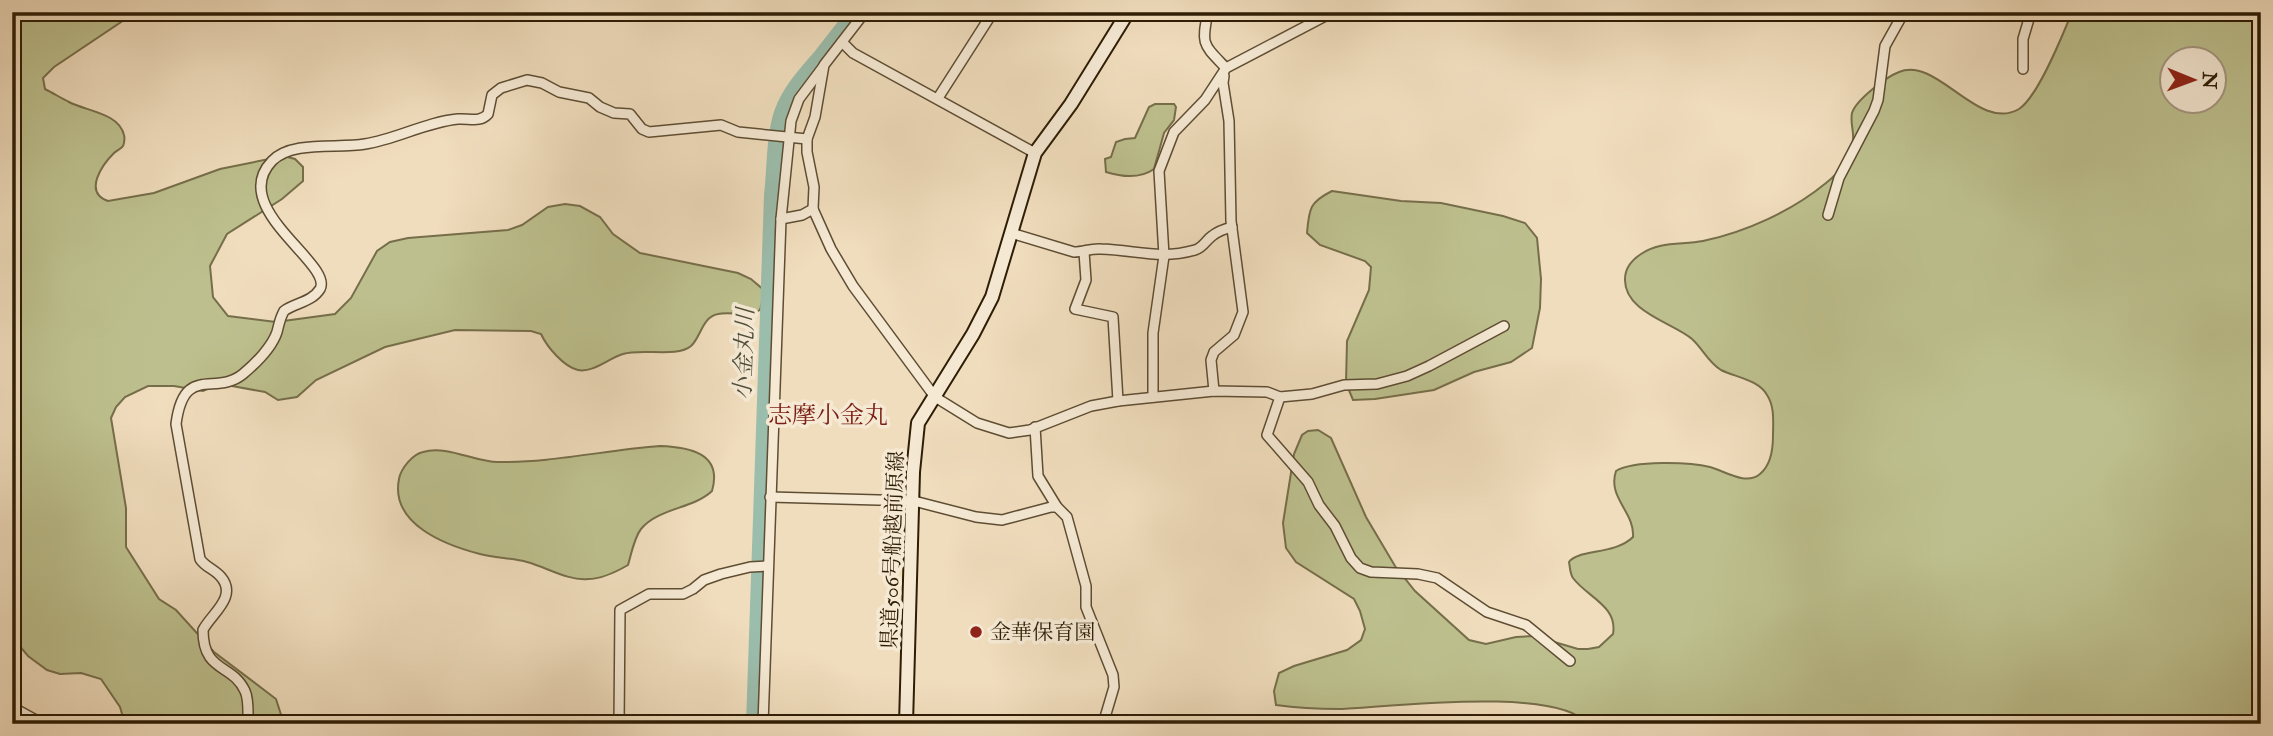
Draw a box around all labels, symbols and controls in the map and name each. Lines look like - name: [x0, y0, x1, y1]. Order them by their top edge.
- north arrow: [2158, 46, 2228, 116]
- text: N: [2197, 71, 2221, 90]
- water label: 小金丸川: [728, 305, 760, 400]
- district label: 志摩小金丸: [768, 400, 888, 431]
- street label: 県道506号船越前原線: [876, 450, 910, 650]
- place label: 金華保育園: [990, 619, 1095, 646]
- marker: 金華保育園: [968, 624, 984, 640]

